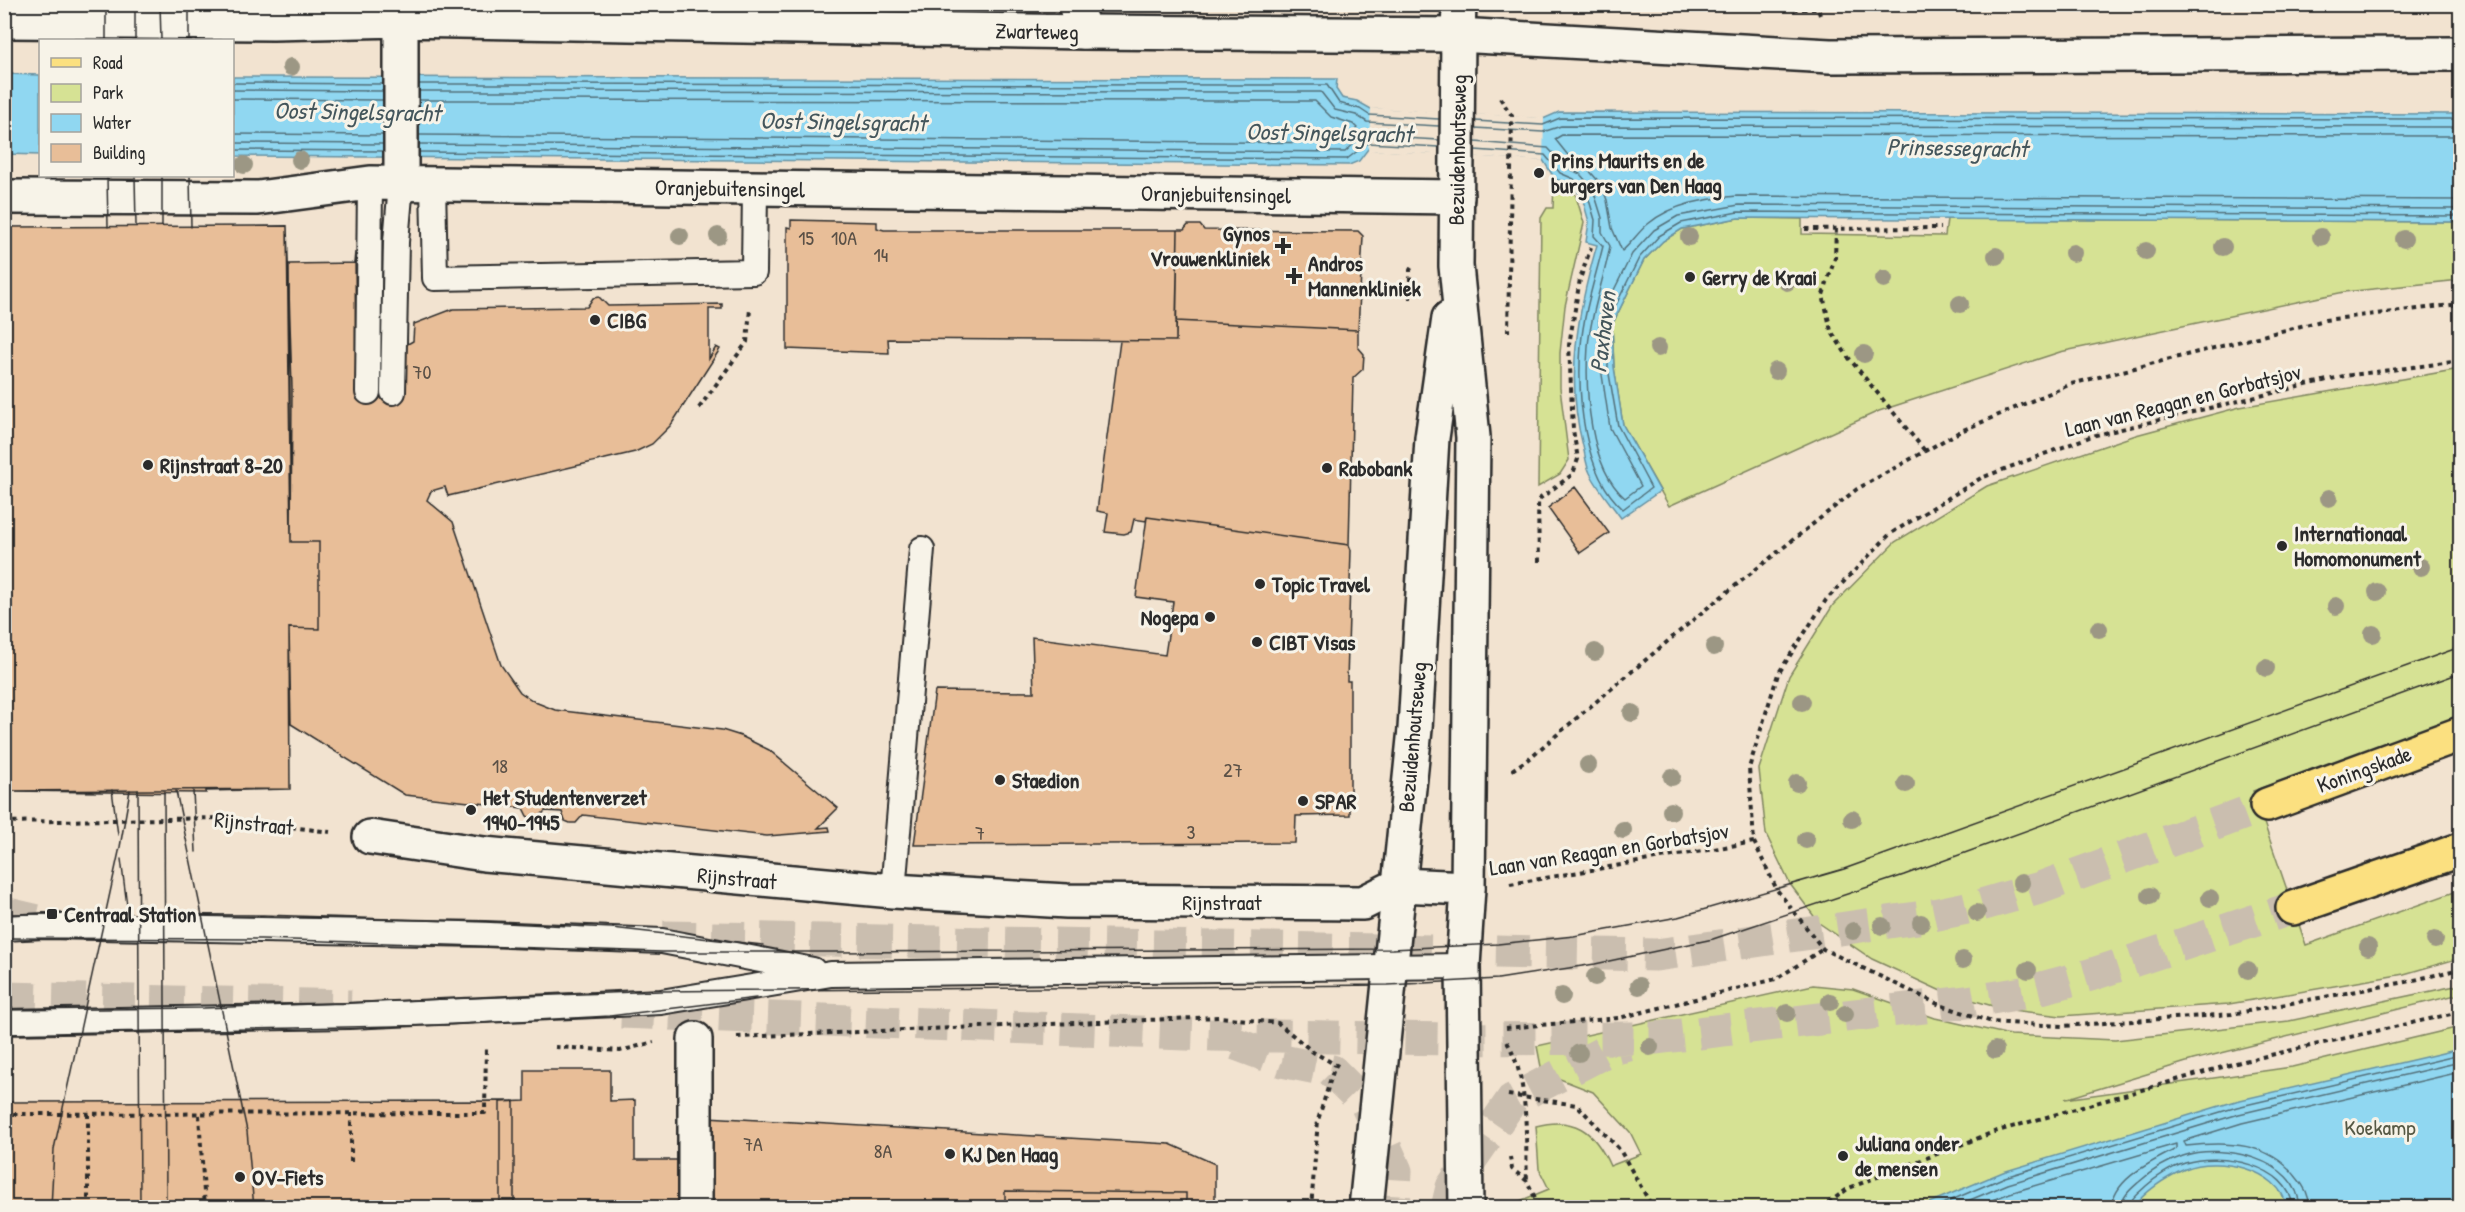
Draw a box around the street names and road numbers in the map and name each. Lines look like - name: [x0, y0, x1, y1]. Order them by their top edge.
- street label: Zwarteweg: [995, 15, 1079, 47]
- street label: Bezuidenhoutseweg: [1441, 74, 1473, 226]
- street label: Oranjebuitensingel: [655, 172, 805, 204]
- street label: Oranjebuitensingel: [1141, 178, 1291, 210]
- street label: Laan van Reagan en Gorbatsjov: [2062, 356, 2304, 444]
- street label: Bezuidenhoutseweg: [1390, 661, 1434, 813]
- street label: Koningskade: [2313, 738, 2416, 800]
- street label: Rijnstraat: [213, 804, 295, 842]
- street label: Laan van Reagan en Gorbatsjov: [1487, 815, 1731, 883]
- street label: Rijnstraat: [696, 860, 778, 896]
- street label: Rijnstraat: [1182, 887, 1262, 917]

